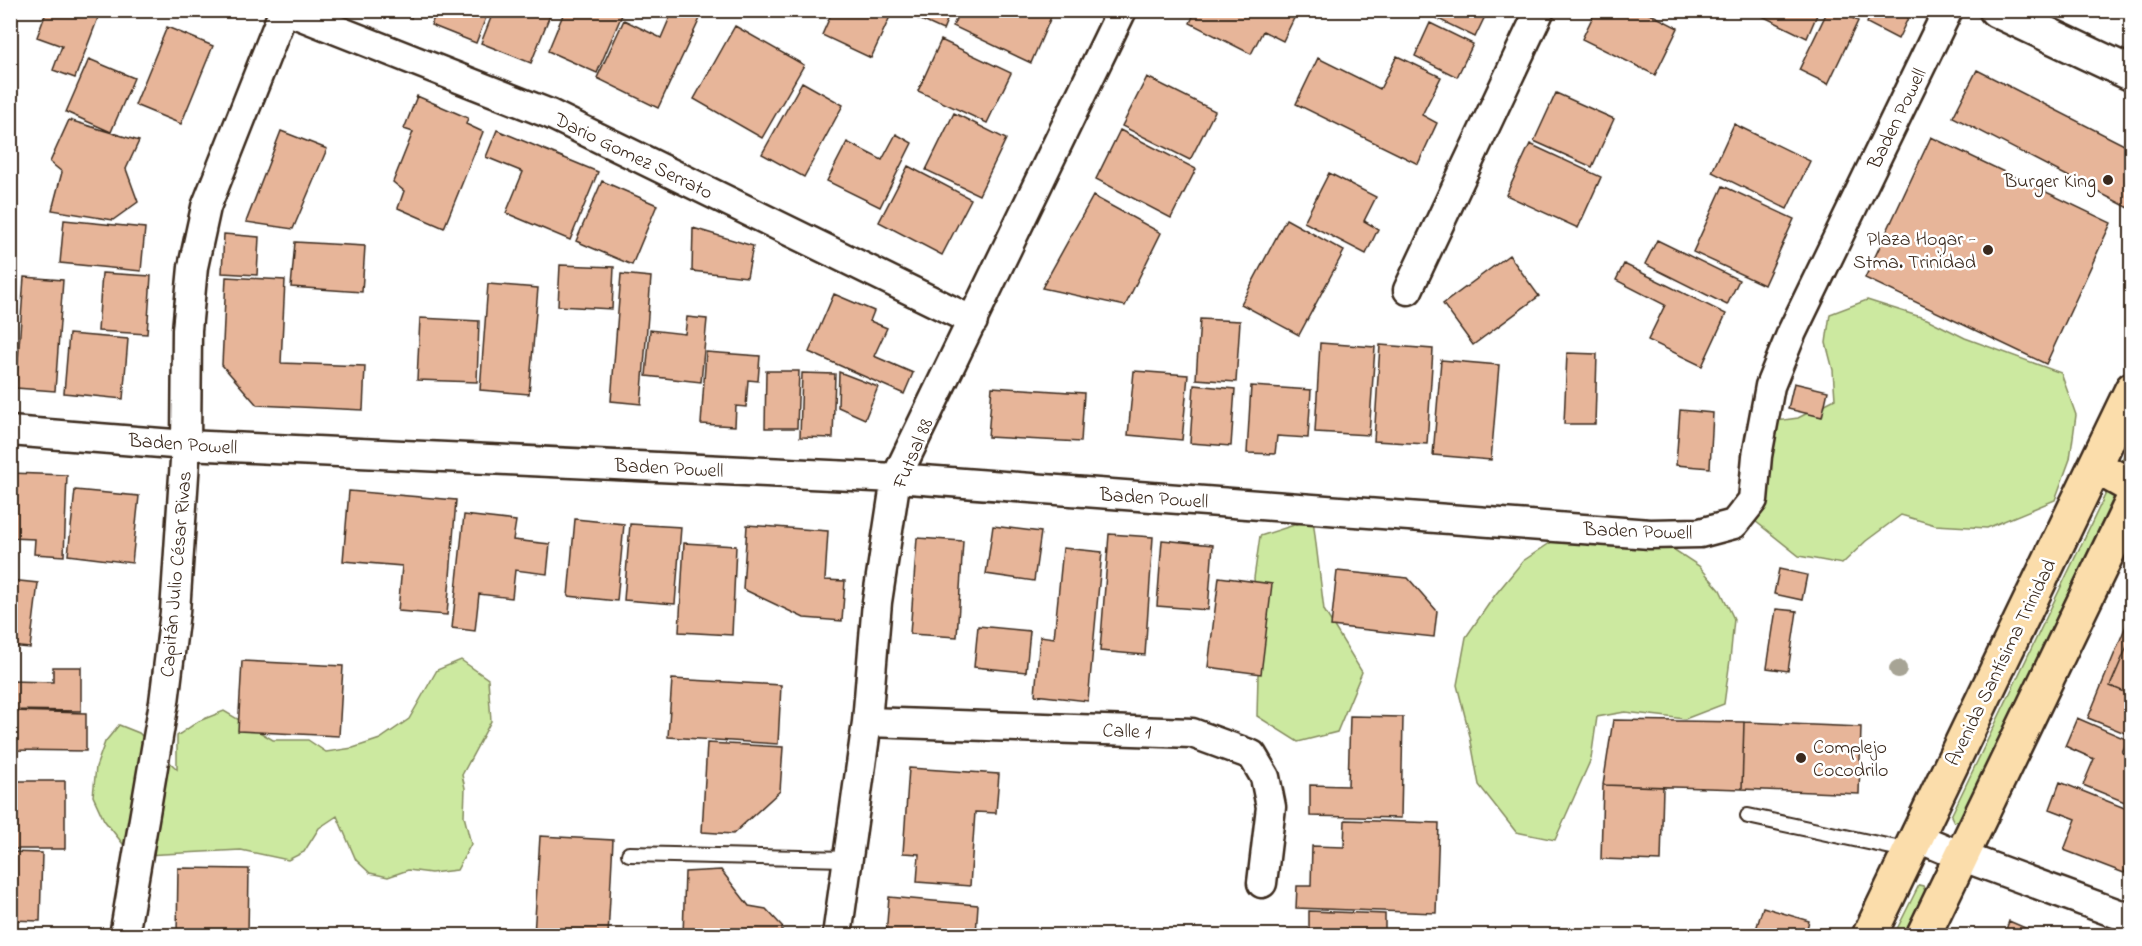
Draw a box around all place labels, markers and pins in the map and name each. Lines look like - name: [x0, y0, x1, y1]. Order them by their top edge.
- place label: Burger King: [2003, 168, 2096, 198]
- marker: Burger King: [2101, 173, 2115, 187]
- place label: Plaza Hogar - Stma. Trinidad: [1853, 226, 1976, 278]
- marker: Plaza Hogar - Stma. Trinidad: [1981, 243, 1995, 257]
- place label: Complejo Cocodrilo: [1813, 734, 1888, 786]
- marker: Complejo Cocodrilo: [1794, 751, 1808, 765]

